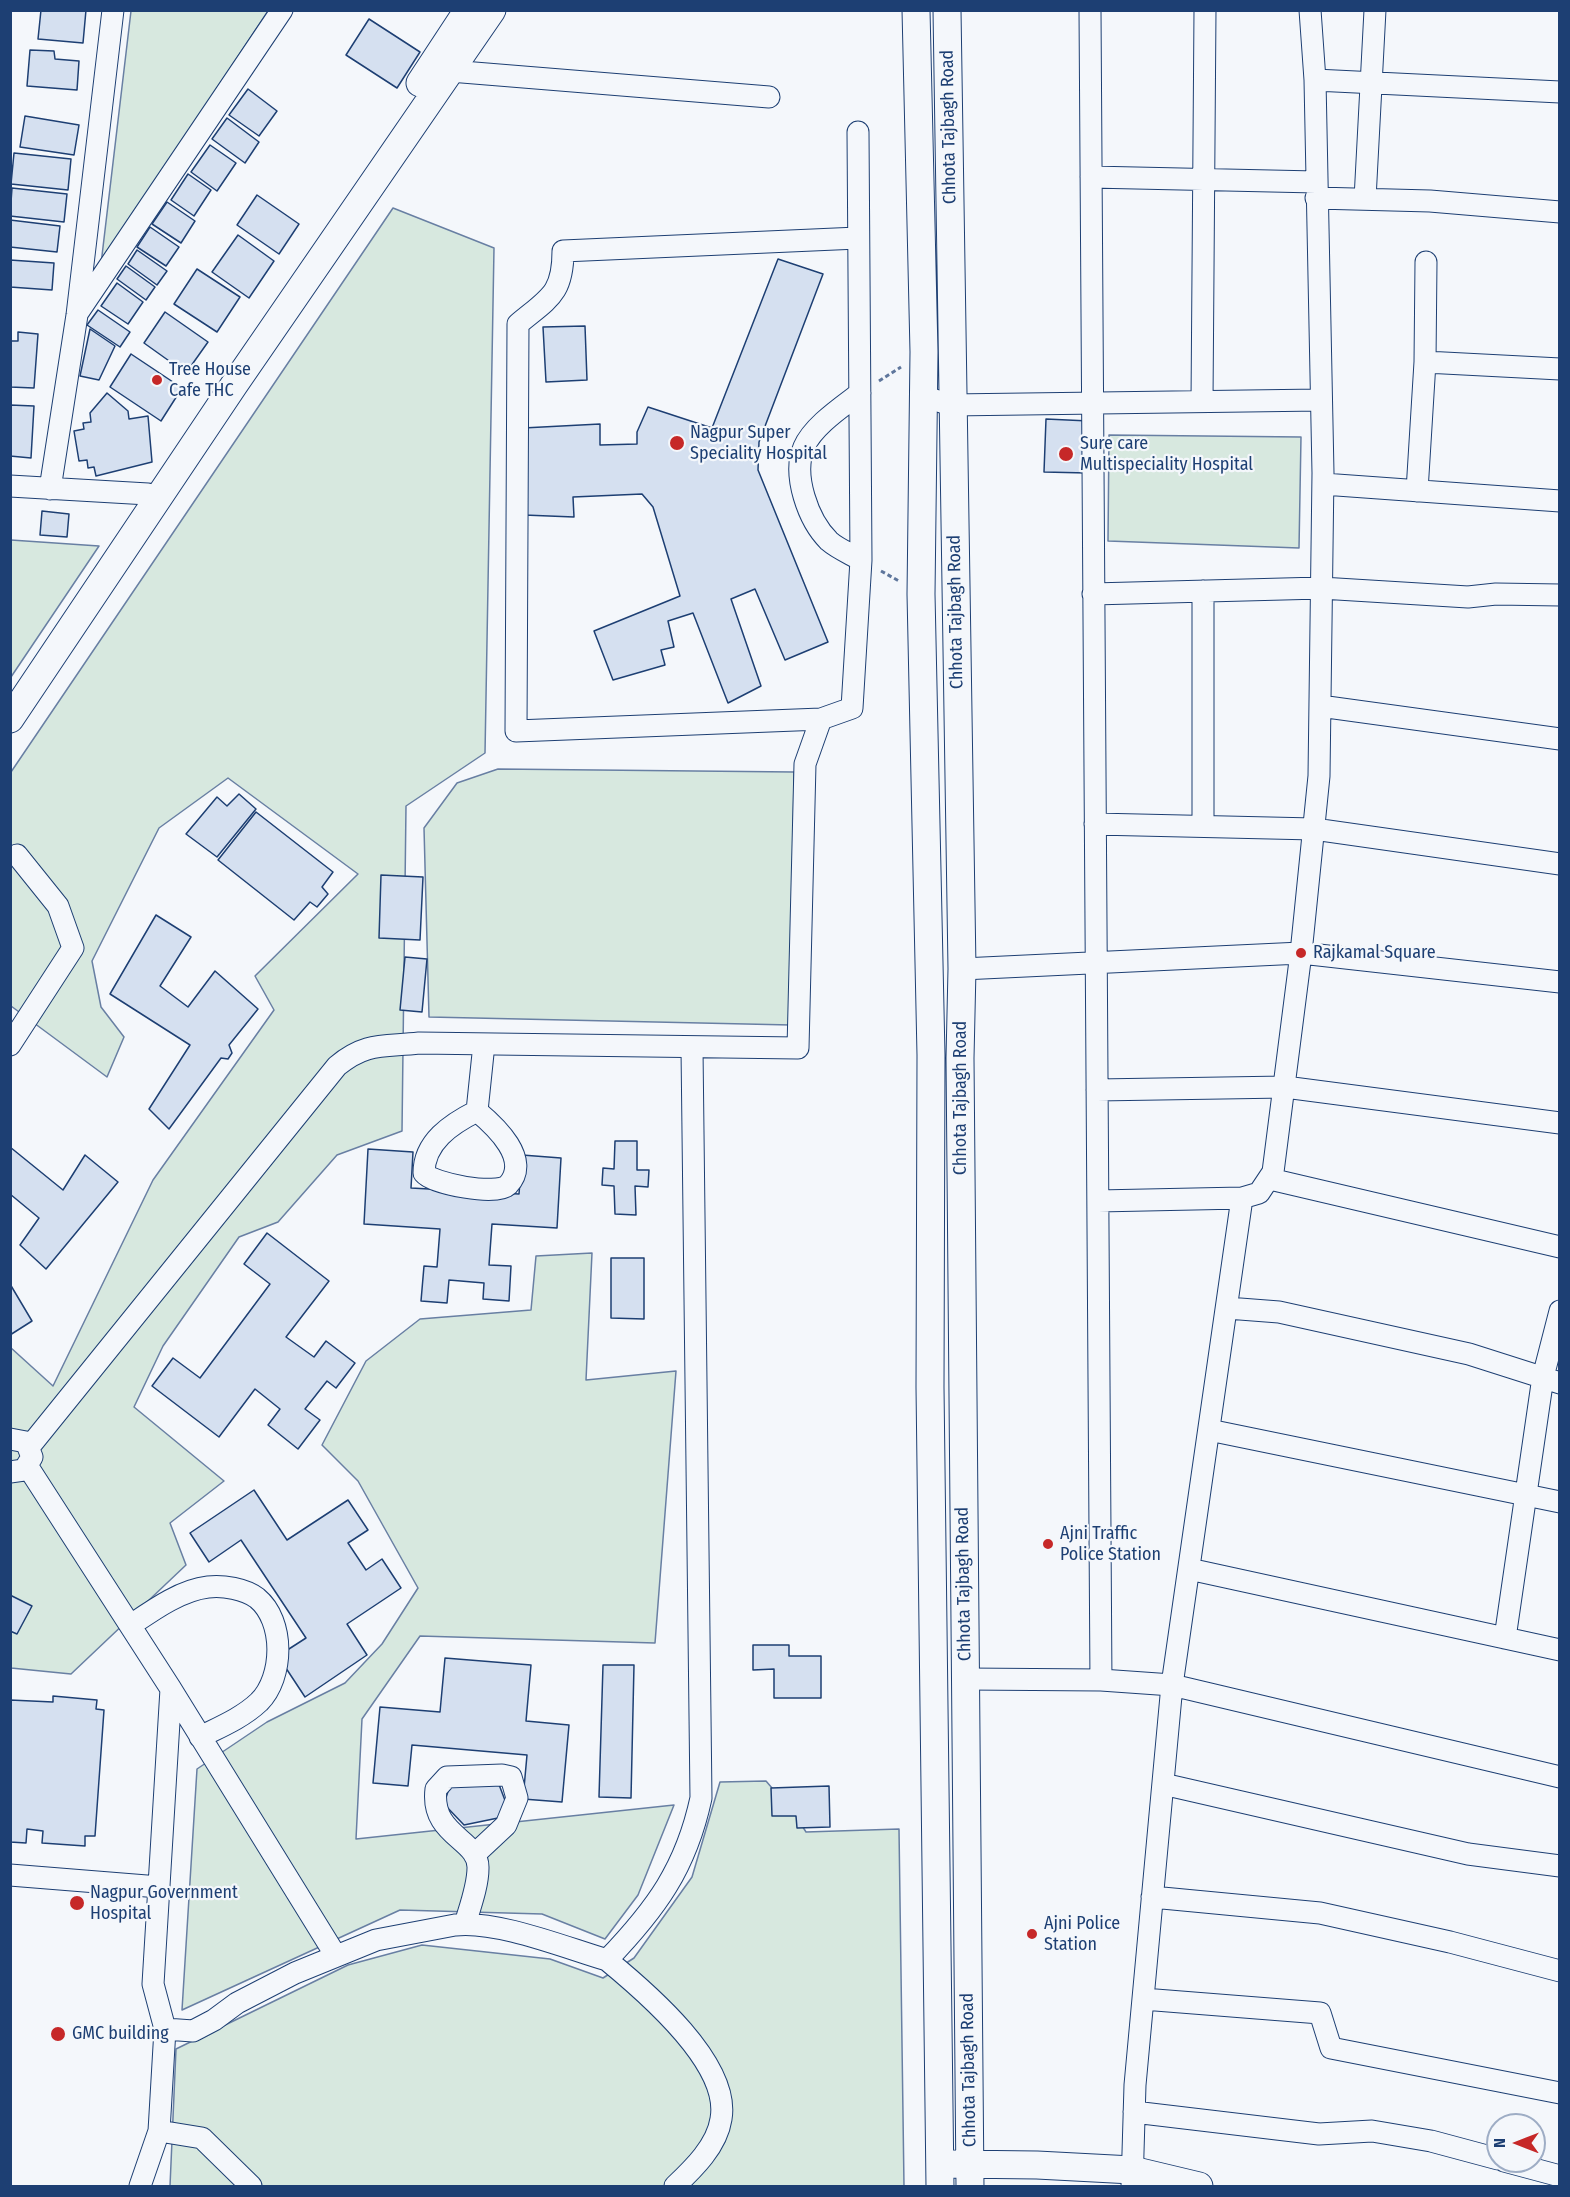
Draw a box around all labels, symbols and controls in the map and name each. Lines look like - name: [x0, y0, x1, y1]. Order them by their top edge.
- street label: Chhota Tajbagh Road: [937, 50, 961, 204]
- place label: Tree House Cafe THC: [169, 359, 251, 401]
- marker: Tree House Cafe THC: [150, 373, 164, 387]
- place label: Nagpur Super Speciality Hospital: [690, 422, 827, 464]
- place label: Sure care Multispeciality Hospital: [1080, 433, 1253, 476]
- marker: Nagpur Super Speciality Hospital: [668, 434, 686, 452]
- marker: Sure care Multispeciality Hospital: [1057, 445, 1075, 463]
- street label: Chhota Tajbagh Road: [944, 535, 968, 689]
- place label: Rajkamal Square: [1313, 942, 1436, 964]
- marker: Rajkamal Square: [1294, 946, 1308, 960]
- street label: Chhota Tajbagh Road: [950, 1021, 972, 1175]
- street label: Chhota Tajbagh Road: [952, 1507, 976, 1661]
- place label: Ajni Traffic Police Station: [1060, 1523, 1161, 1565]
- marker: Ajni Traffic Police Station: [1041, 1537, 1055, 1551]
- place label: Nagpur Government Hospital: [90, 1882, 238, 1924]
- marker: Nagpur Government Hospital: [68, 1894, 86, 1912]
- place label: Ajni Police Station: [1044, 1913, 1120, 1956]
- marker: Ajni Police Station: [1025, 1927, 1039, 1941]
- street label: Chhota Tajbagh Road: [957, 1993, 981, 2147]
- place label: GMC building: [72, 2023, 169, 2045]
- marker: GMC building: [49, 2025, 67, 2043]
- north arrow: [1486, 2113, 1546, 2173]
- text: N: [1490, 2138, 1509, 2148]

